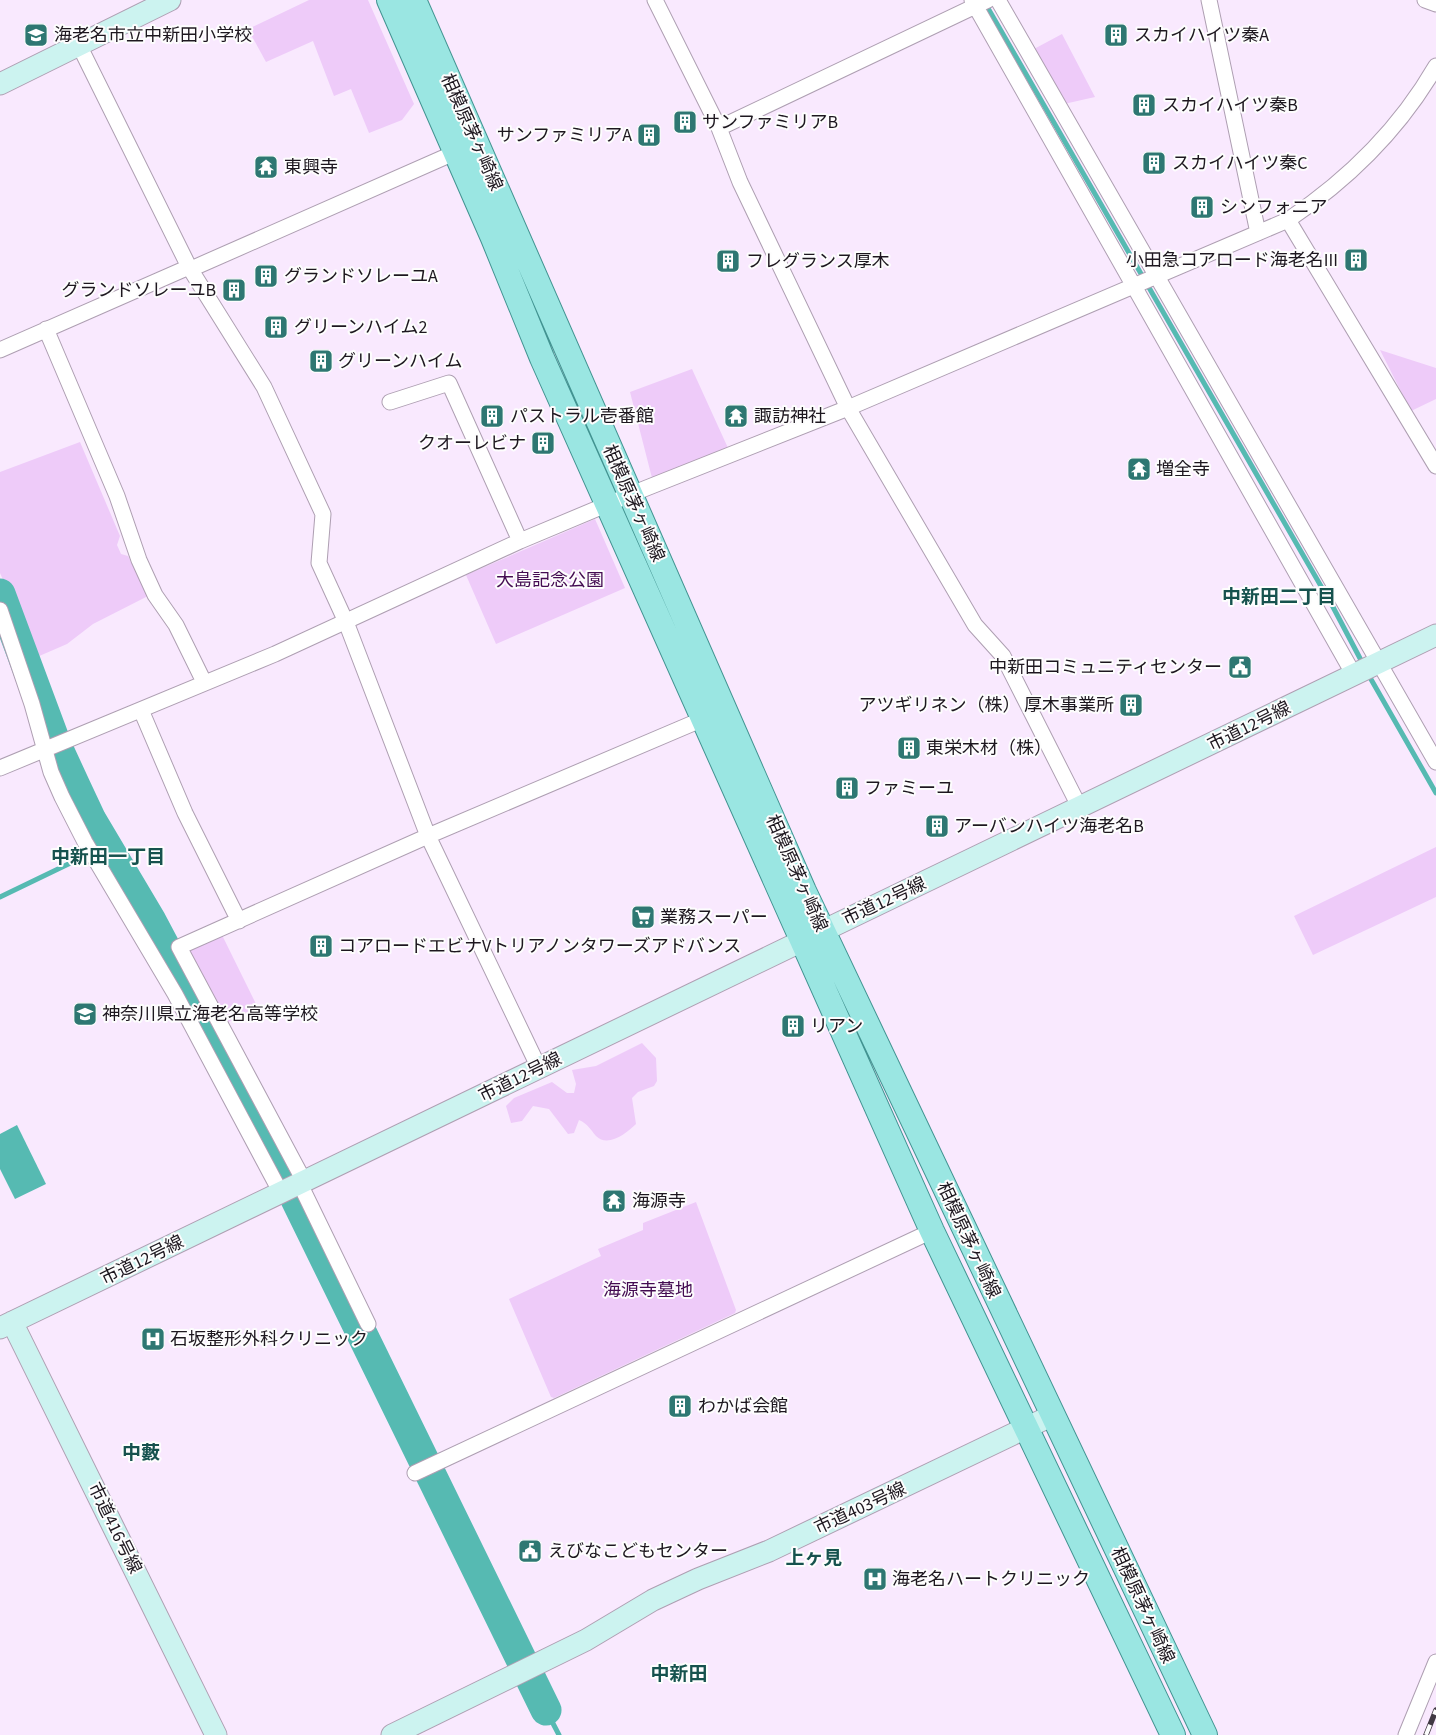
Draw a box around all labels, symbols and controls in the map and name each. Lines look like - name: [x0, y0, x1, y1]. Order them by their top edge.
- school or university icon: 海老名市立中新田小学校: [23, 22, 49, 48]
- building icon: スカイハイツ秦A: [1103, 22, 1129, 48]
- place label: 海老名市立中新田小学校: [54, 23, 252, 48]
- place label: スカイハイツ秦A: [1134, 23, 1269, 48]
- street label: 相模原茅ヶ崎線: [434, 70, 509, 195]
- building icon: スカイハイツ秦B: [1131, 92, 1157, 118]
- place label: スカイハイツ秦B: [1162, 93, 1298, 118]
- building icon: サンファミリアB: [672, 109, 698, 135]
- place label: サンファミリアB: [702, 110, 838, 135]
- building icon: サンファミリアA: [636, 122, 662, 148]
- place label: サンファミリアA: [497, 123, 632, 148]
- building icon: スカイハイツ秦C: [1141, 150, 1167, 176]
- place label: スカイハイツ秦C: [1172, 151, 1308, 176]
- temple icon: 東興寺: [253, 154, 279, 180]
- place label: 東興寺: [284, 155, 338, 180]
- building icon: シンフォニア: [1189, 194, 1215, 220]
- place label: シンフォニア: [1220, 195, 1327, 220]
- building icon: 小田急コアロード海老名III: [1343, 247, 1369, 273]
- building icon: フレグランス厚木: [715, 248, 741, 274]
- place label: 小田急コアロード海老名III: [1126, 248, 1338, 273]
- place label: フレグランス厚木: [746, 249, 890, 274]
- building icon: グランドソレーユA: [253, 263, 279, 289]
- place label: グランドソレーユA: [284, 264, 438, 289]
- building icon: グランドソレーユB: [221, 277, 247, 303]
- place label: グランドソレーユB: [61, 278, 216, 303]
- building icon: グリーンハイム2: [263, 314, 289, 340]
- place label: グリーンハイム2: [294, 315, 427, 340]
- building icon: グリーンハイム: [308, 348, 334, 374]
- place label: グリーンハイム: [338, 349, 462, 374]
- building icon: パストラル壱番館: [479, 403, 505, 429]
- temple icon: 諏訪神社: [723, 403, 749, 429]
- place label: パストラル壱番館: [510, 404, 654, 429]
- place label: 諏訪神社: [754, 404, 826, 429]
- building icon: クオーレビナ: [530, 430, 556, 456]
- place label: クオーレビナ: [418, 431, 526, 456]
- street label: 相模原茅ヶ崎線: [596, 441, 671, 566]
- temple icon: 増全寺: [1126, 456, 1152, 482]
- place label: 増全寺: [1156, 457, 1210, 482]
- park label: 大島記念公園: [496, 568, 604, 593]
- district label: 中新田二丁目: [1222, 584, 1336, 611]
- public building icon: 中新田コミュニティセンター: [1227, 654, 1253, 680]
- place label: 中新田コミュニティセンター: [989, 655, 1222, 680]
- building icon: アツギリネン（株） 厚木事業所: [1118, 692, 1144, 718]
- place label: アツギリネン（株） 厚木事業所: [858, 693, 1114, 718]
- street label: 市道12号線: [1203, 696, 1295, 757]
- building icon: 東栄木材（株）: [896, 735, 922, 761]
- place label: 東栄木材（株）: [926, 736, 1052, 761]
- building icon: ファミーユ: [834, 775, 860, 801]
- place label: ファミーユ: [864, 776, 954, 801]
- street label: 相模原茅ヶ崎線: [759, 811, 834, 936]
- building icon: アーバンハイツ海老名B: [924, 813, 950, 839]
- place label: アーバンハイツ海老名B: [954, 814, 1144, 839]
- district label: 中新田一丁目: [51, 844, 165, 871]
- street label: 市道12号線: [838, 871, 930, 932]
- supermarket icon: 業務スーパー: [630, 904, 656, 930]
- place label: 業務スーパー: [660, 905, 768, 930]
- building icon: コアロードエビナVトリアノンタワーズアドバンス: [308, 933, 334, 959]
- place label: コアロードエビナVトリアノンタワーズアドバンス: [338, 934, 741, 959]
- school or university icon: 神奈川県立海老名高等学校: [72, 1001, 98, 1027]
- place label: 神奈川県立海老名高等学校: [102, 1002, 318, 1027]
- building icon: リアン: [780, 1013, 806, 1039]
- place label: リアン: [810, 1014, 863, 1039]
- street label: 市道12号線: [474, 1047, 566, 1108]
- street label: 相模原茅ヶ崎線: [931, 1178, 1007, 1303]
- temple icon: 海源寺: [601, 1188, 627, 1214]
- place label: 海源寺: [632, 1189, 686, 1214]
- street label: 市道12号線: [96, 1230, 188, 1291]
- park label: 海源寺墓地: [603, 1278, 693, 1303]
- hospital icon: 石坂整形外科クリニック: [140, 1326, 166, 1352]
- place label: 石坂整形外科クリニック: [170, 1327, 368, 1352]
- building icon: わかば会館: [667, 1393, 693, 1419]
- place label: わかば会館: [698, 1394, 788, 1419]
- district label: 中藪: [122, 1440, 160, 1467]
- street label: 市道403号線: [810, 1476, 910, 1541]
- street label: 市道416号線: [82, 1478, 147, 1578]
- public building icon: えびなこどもセンター: [517, 1538, 543, 1564]
- place label: えびなこどもセンター: [548, 1539, 728, 1564]
- street label: 相模原茅ヶ崎線: [1105, 1543, 1181, 1668]
- district label: 上ヶ見: [785, 1545, 843, 1572]
- hospital icon: 海老名ハートクリニック: [862, 1566, 888, 1592]
- place label: 海老名ハートクリニック: [892, 1567, 1090, 1592]
- district label: 中新田: [650, 1661, 708, 1688]

